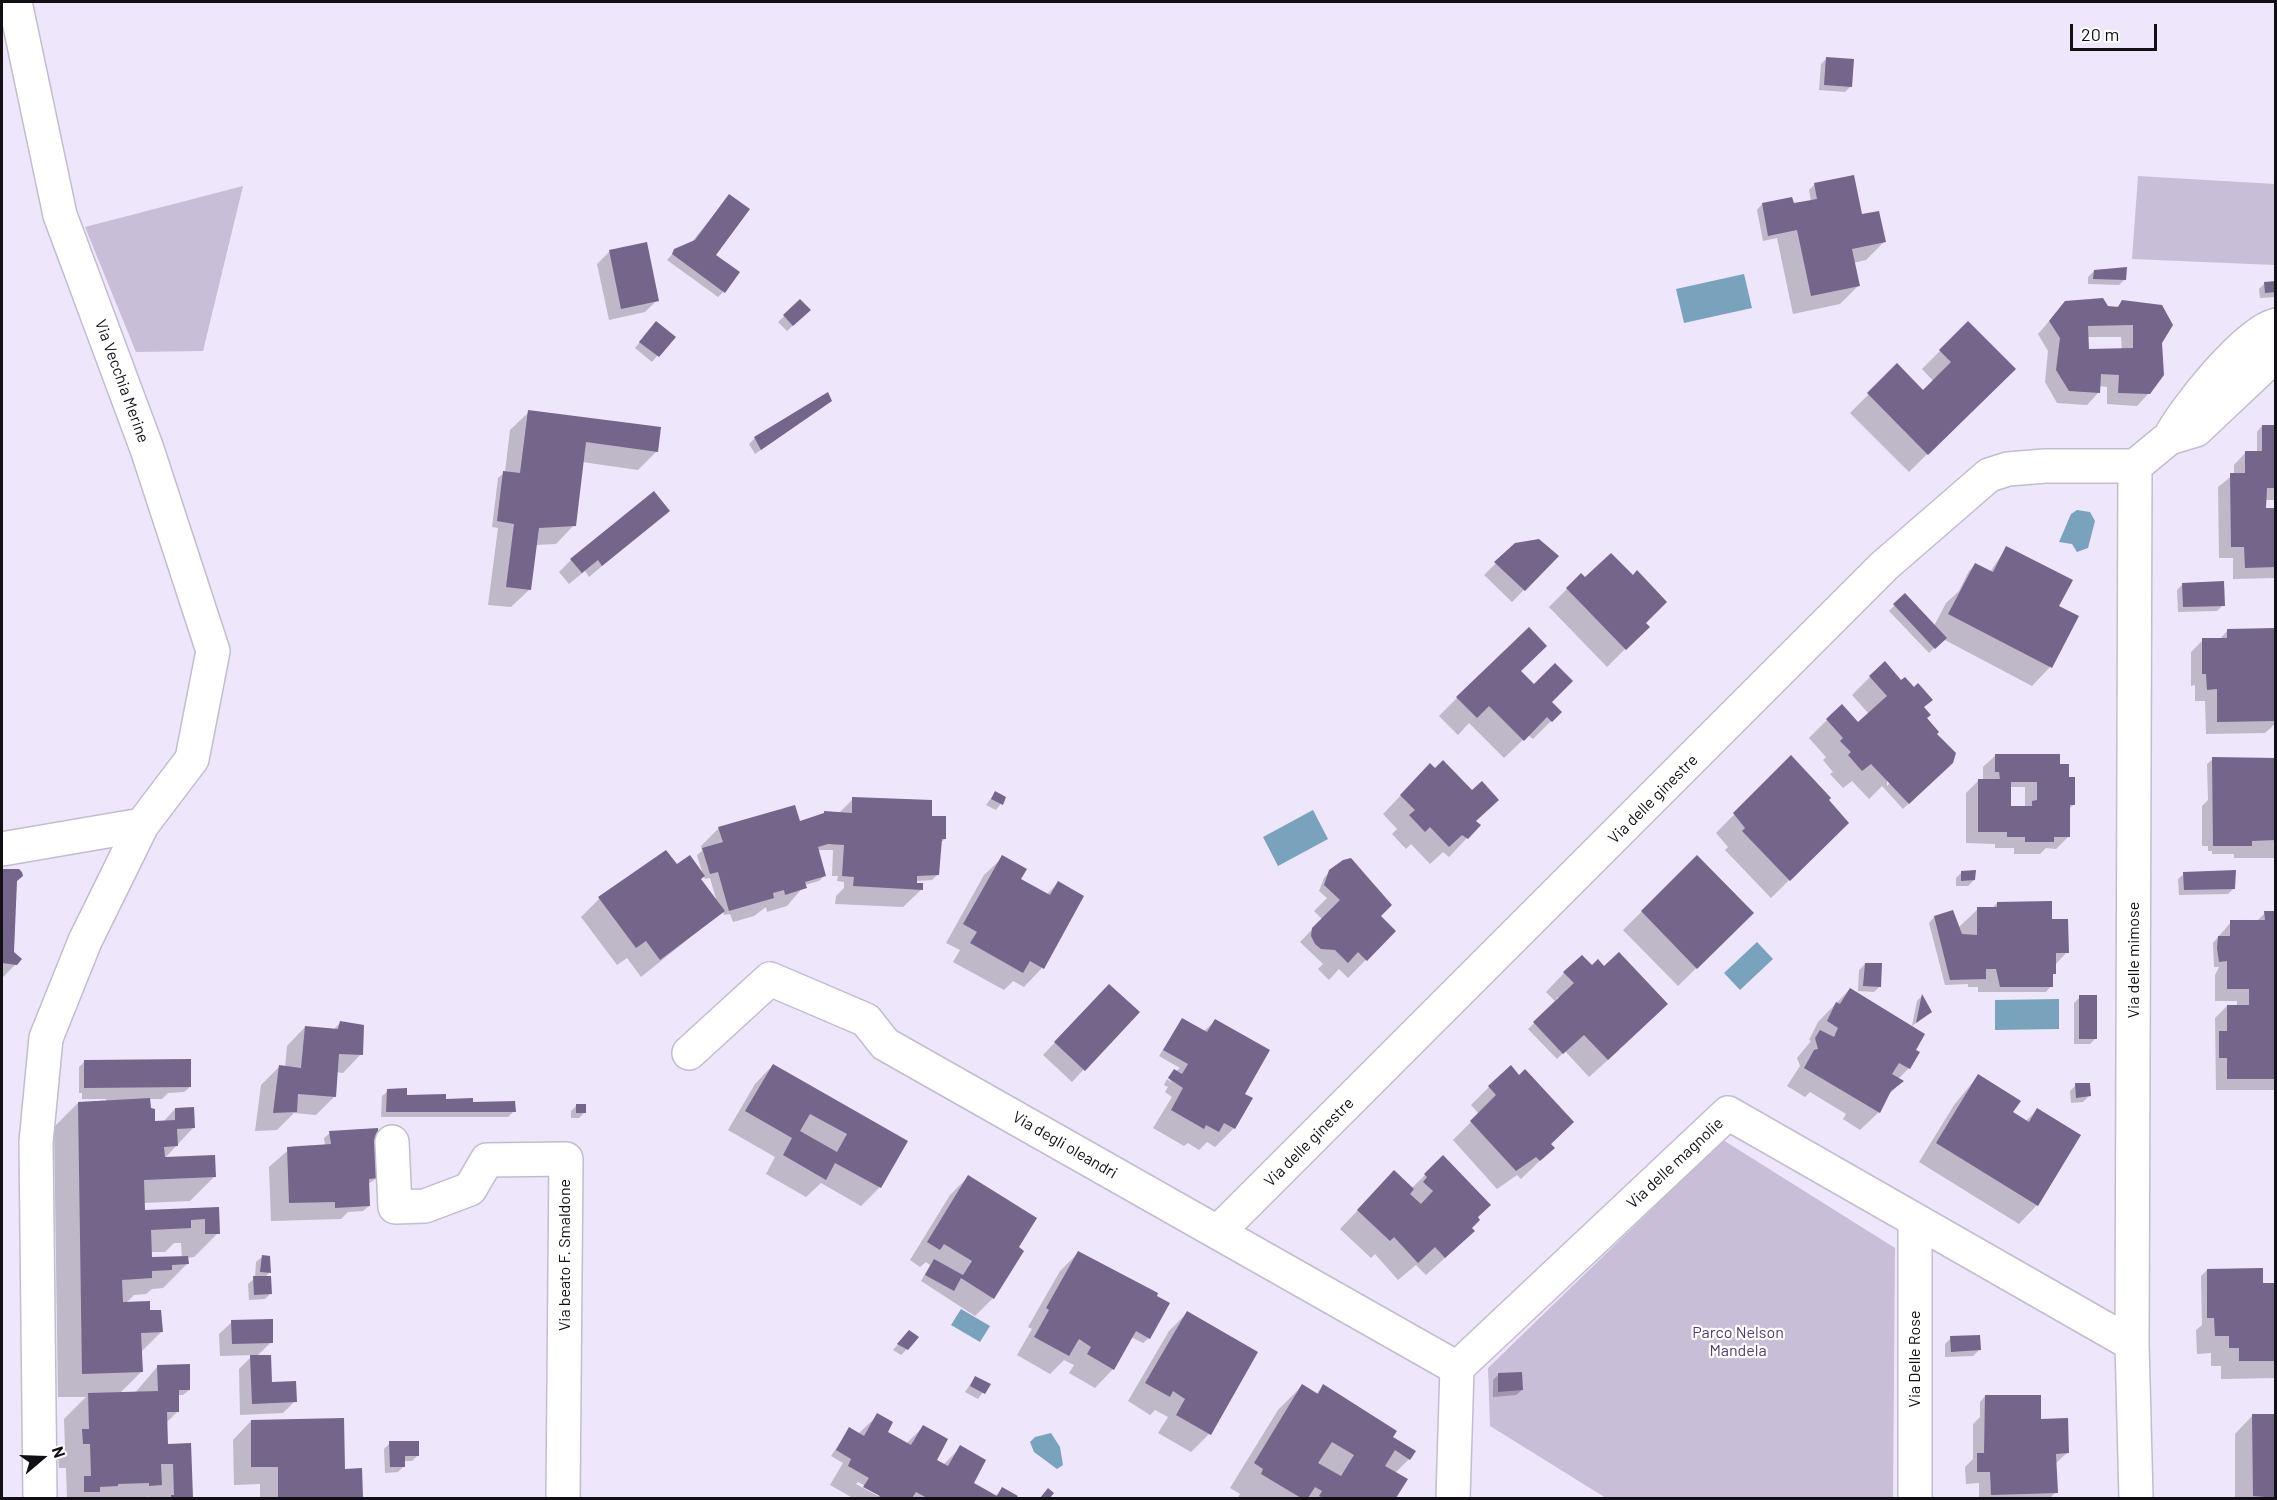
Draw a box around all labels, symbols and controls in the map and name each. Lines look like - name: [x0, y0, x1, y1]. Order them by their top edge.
- scale bar: [2073, 12, 2160, 50]
- text: 20 m: [2081, 23, 2119, 45]
- street label: Via Vecchia Merine: [91, 317, 153, 445]
- street label: Via delle ginestre: [1604, 750, 1702, 848]
- street label: Via delle mimose: [2124, 902, 2144, 1018]
- street label: Via delle ginestre: [1260, 1093, 1358, 1191]
- street label: Via degli oleandri: [1009, 1107, 1121, 1183]
- street label: Via delle magnolie: [1623, 1113, 1727, 1213]
- street label: Via beato F. Smaldone: [555, 1179, 575, 1331]
- street label: Via Delle Rose: [1905, 1310, 1925, 1408]
- park label: Parco Nelson Mandela: [1692, 1323, 1784, 1361]
- north arrow: [12, 1428, 72, 1488]
- text: N: [49, 1444, 70, 1460]

